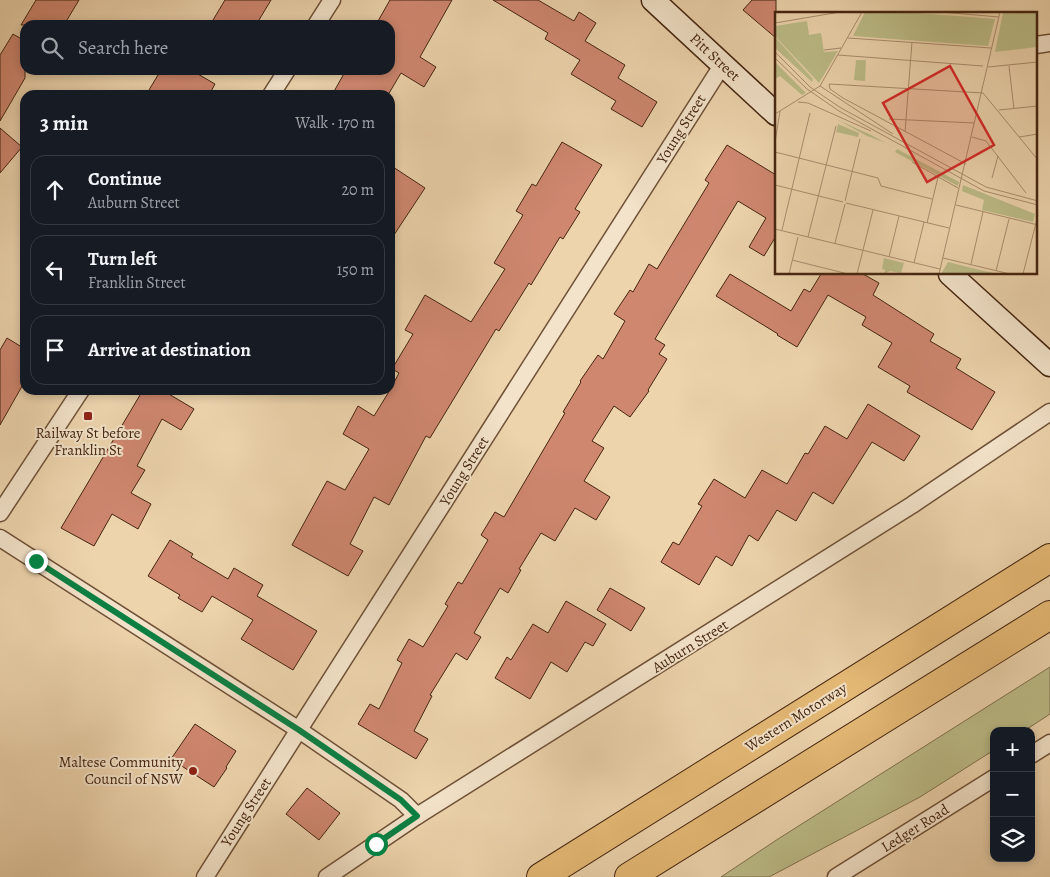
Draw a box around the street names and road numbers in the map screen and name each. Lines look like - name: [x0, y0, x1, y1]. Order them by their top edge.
- street label: Pitt Street: [685, 29, 745, 86]
- street label: Young Street: [651, 90, 710, 168]
- street label: Young Street: [434, 432, 493, 510]
- street label: Auburn Street: [647, 615, 732, 678]
- street label: Western Motorway: [741, 678, 851, 757]
- street label: Young Street: [216, 774, 276, 851]
- street label: Ledger Road: [877, 799, 954, 857]

